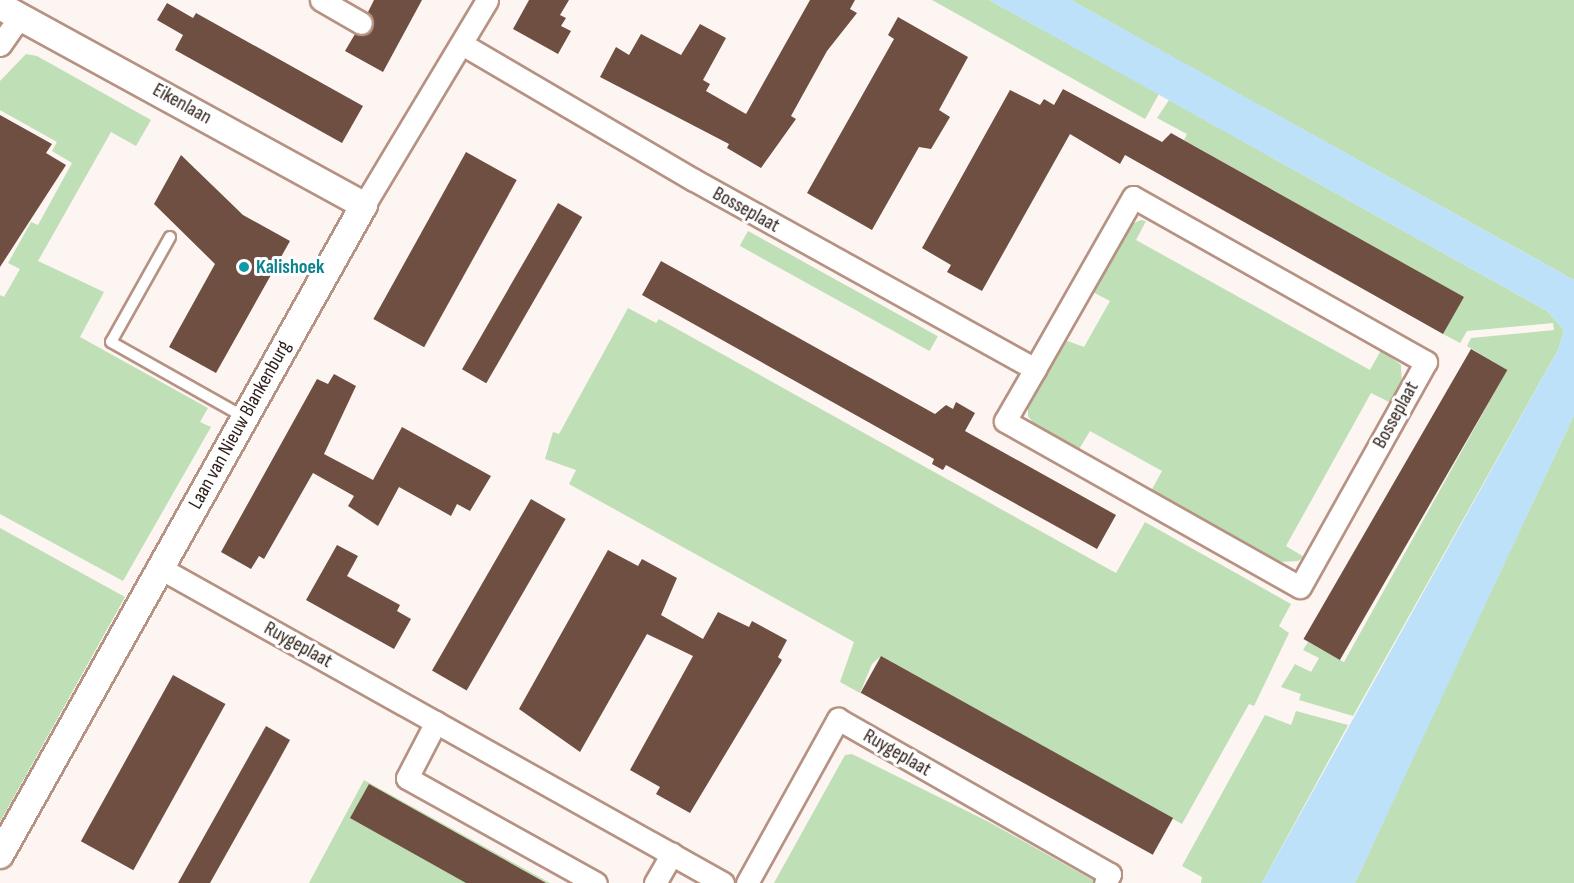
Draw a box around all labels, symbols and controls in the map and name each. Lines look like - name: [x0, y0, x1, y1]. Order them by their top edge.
- street label: Eikenlaan: [148, 78, 216, 130]
- street label: Bosseplaat: [708, 182, 784, 238]
- place label: Kalishoek: [256, 255, 324, 279]
- marker: Kalishoek: [237, 260, 251, 274]
- street label: Laan van Nieuw Blankenburg: [184, 337, 296, 513]
- street label: Bosseplaat: [1368, 377, 1424, 453]
- street label: Ruygeplaat: [260, 617, 336, 673]
- street label: Ruygeplaat: [859, 724, 935, 782]

